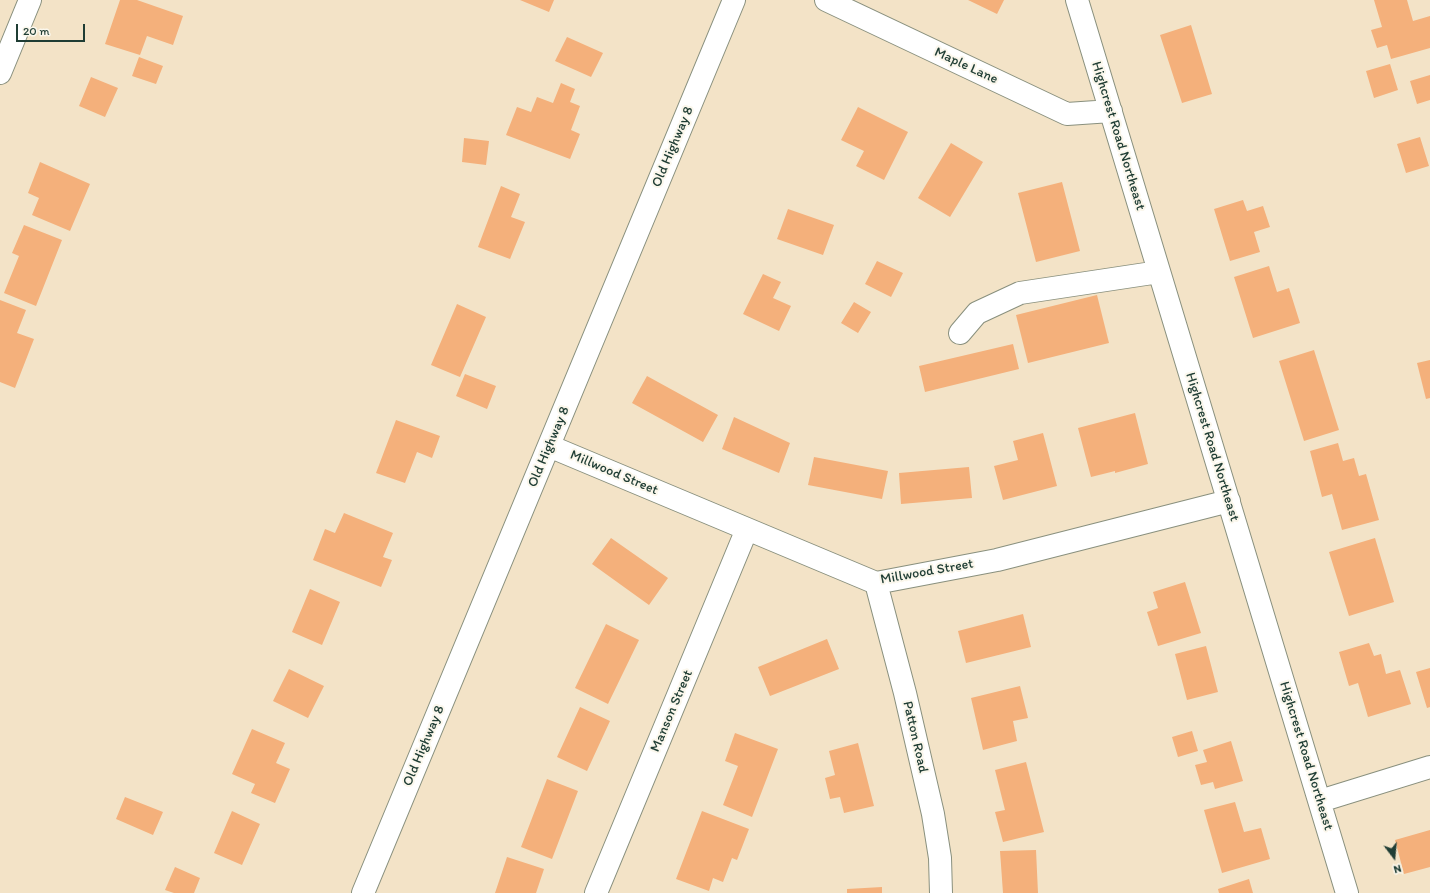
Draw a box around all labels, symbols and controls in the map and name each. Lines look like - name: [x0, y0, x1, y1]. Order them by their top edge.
- scale bar: [18, 16, 87, 42]
- text: 20 m: [23, 24, 50, 38]
- street label: Maple Lane: [931, 44, 1001, 88]
- street label: Highcrest Road Northeast: [1087, 60, 1149, 212]
- street label: Old Highway 8: [648, 104, 698, 190]
- street label: Highcrest Road Northeast: [1181, 371, 1243, 523]
- street label: Old Highway 8: [524, 404, 574, 490]
- street label: Millwood Street: [567, 447, 661, 499]
- street label: Millwood Street: [879, 556, 975, 588]
- street label: Manson Street: [647, 667, 697, 755]
- street label: Highcrest Road Northeast: [1275, 680, 1337, 832]
- street label: Patton Road: [899, 699, 931, 775]
- street label: Old Highway 8: [399, 703, 449, 789]
- north arrow: [1374, 837, 1414, 877]
- text: N: [1392, 862, 1403, 876]

